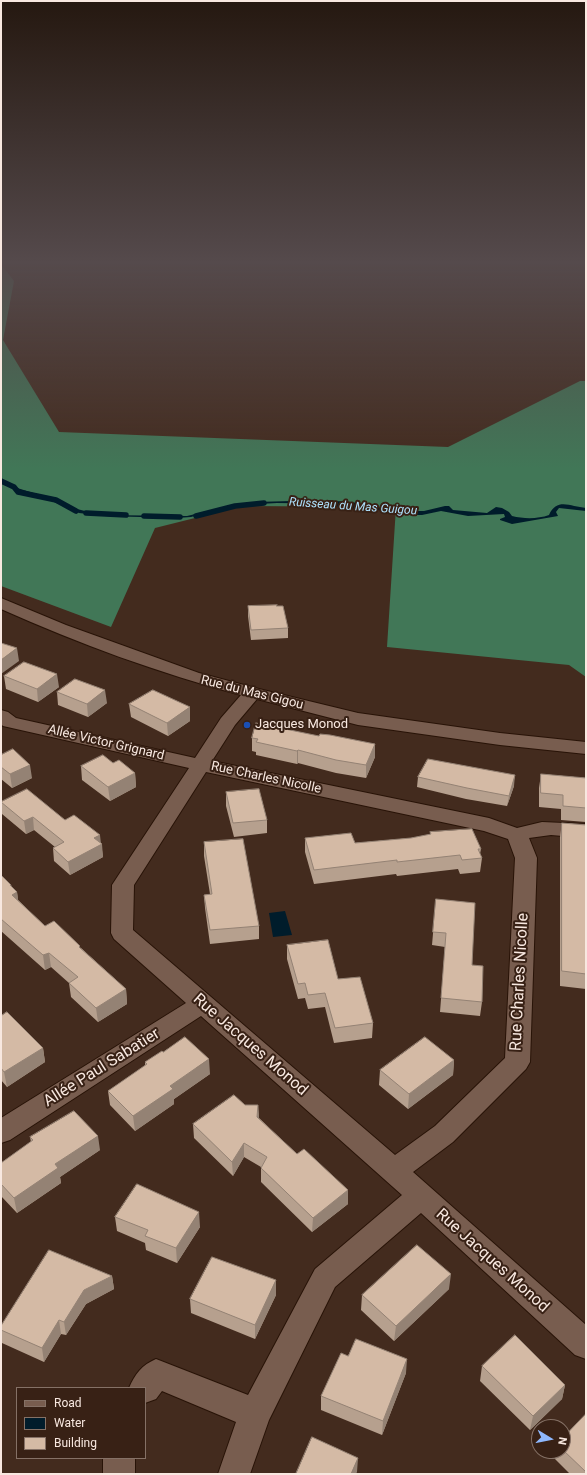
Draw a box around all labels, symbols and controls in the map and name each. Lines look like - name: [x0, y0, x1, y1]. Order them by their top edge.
- water label: Ruisseau du Mas Guigou: [288, 495, 418, 519]
- street label: Rue du Mas Gigou: [199, 673, 305, 713]
- place label: Jacques Monod: [255, 717, 348, 733]
- marker: Jacques Monod: [242, 720, 252, 730]
- street label: Allée Victor Grignard: [46, 722, 166, 764]
- street label: Rue Charles Nicolle: [209, 759, 323, 797]
- street label: Rue Charles Nicolle: [507, 913, 533, 1051]
- street label: Rue Jacques Monod: [189, 990, 311, 1100]
- street label: Allée Paul Sabatier: [40, 1024, 164, 1112]
- street label: Rue Jacques Monod: [431, 1205, 553, 1317]
- legend: [16, 1387, 146, 1459]
- text: Road: [54, 1396, 82, 1410]
- text: Water: [54, 1416, 85, 1430]
- north arrow: [531, 1419, 571, 1459]
- text: Building: [54, 1436, 97, 1450]
- text: N: [555, 1436, 569, 1446]

